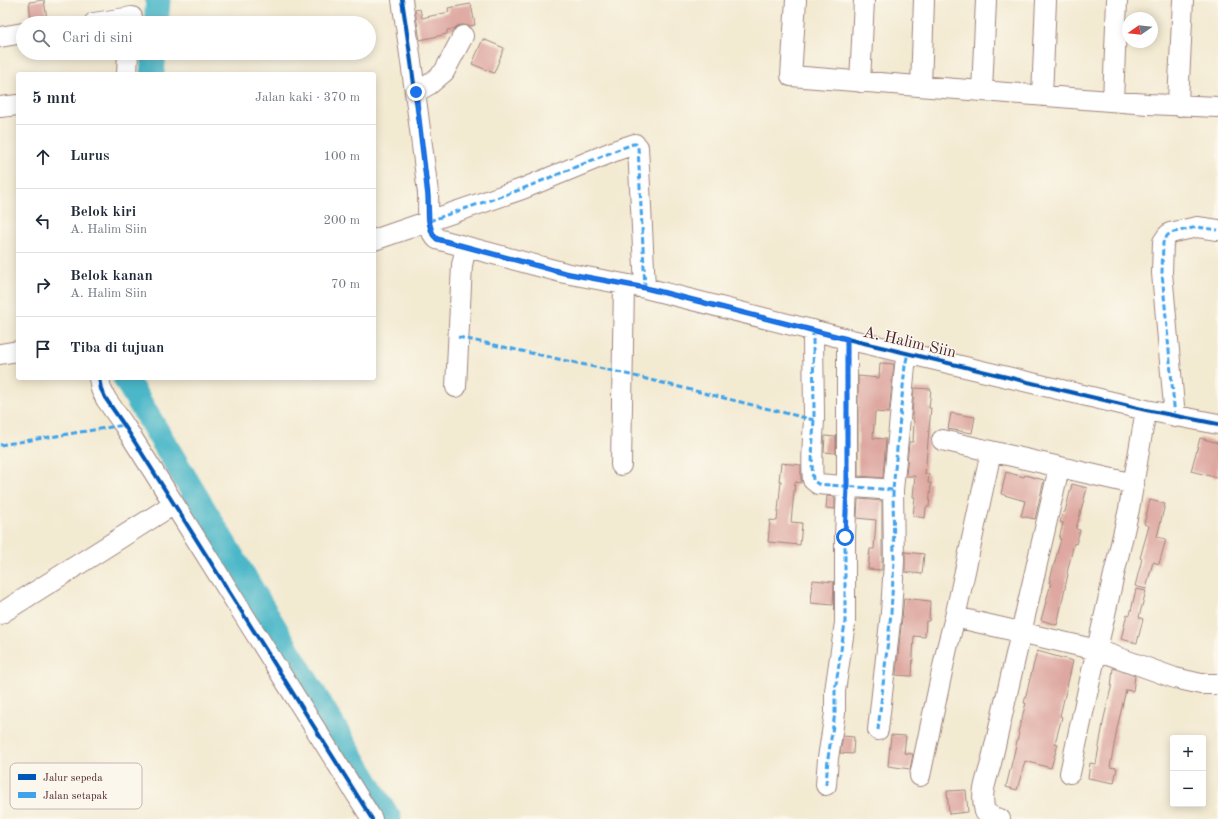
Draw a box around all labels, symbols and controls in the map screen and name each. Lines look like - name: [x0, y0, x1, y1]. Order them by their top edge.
- north arrow: [1122, 12, 1158, 48]
- search box: [16, 16, 376, 60]
- icon: search: [30, 27, 52, 49]
- text: Cari di sini: [62, 31, 133, 46]
- route end: [407, 83, 425, 101]
- text: 5 mnt: [32, 90, 76, 107]
- text: Jalan kaki · 370 m: [255, 91, 360, 104]
- icon: ahead: [32, 146, 54, 168]
- text: Lurus: [70, 149, 110, 164]
- text: 100 m: [323, 150, 360, 163]
- text: Belok kiri: [70, 205, 136, 220]
- icon: left: [32, 210, 54, 232]
- text: 200 m: [323, 214, 360, 227]
- text: A. Halim Siin: [70, 223, 147, 236]
- text: Belok kanan: [70, 269, 153, 284]
- icon: right: [32, 274, 54, 296]
- text: 70 m: [331, 278, 360, 291]
- text: A. Halim Siin: [70, 287, 147, 300]
- street label: A. Halim Siin: [862, 324, 958, 361]
- icon: arrive: [32, 338, 54, 360]
- text: Tiba di tujuan: [70, 341, 164, 356]
- route start: [836, 528, 854, 546]
- map controls: [1170, 735, 1206, 807]
- button: +: [1170, 735, 1206, 771]
- legend: [10, 763, 142, 809]
- button: −: [1170, 771, 1206, 807]
- text: Jalur sepeda: [43, 773, 103, 784]
- text: Jalan setapak: [43, 791, 108, 802]

